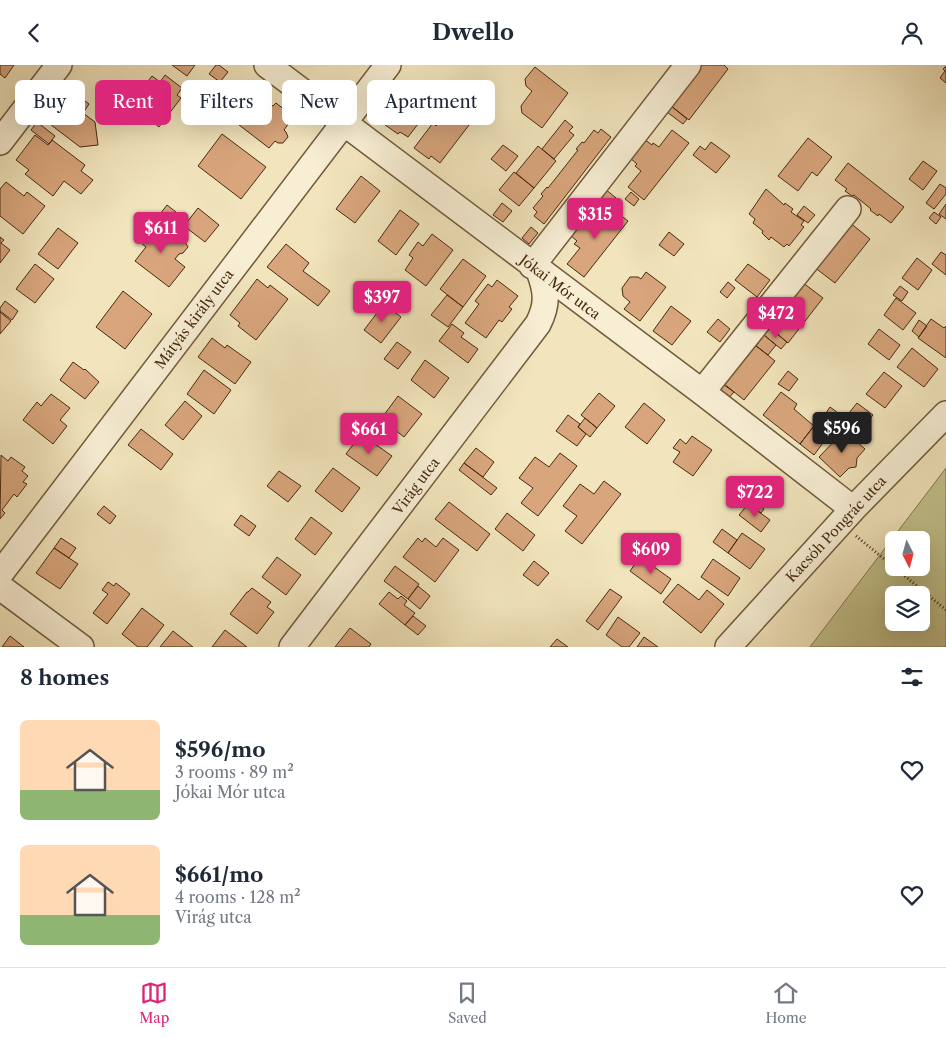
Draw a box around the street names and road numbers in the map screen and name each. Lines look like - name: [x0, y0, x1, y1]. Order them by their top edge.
- street label: Jókai Mór utca: [514, 250, 604, 324]
- street label: Mátyás király utca: [151, 265, 238, 372]
- street label: Virág utca: [388, 453, 444, 519]
- street label: Kacsóh Pongrác utca: [782, 472, 890, 586]

